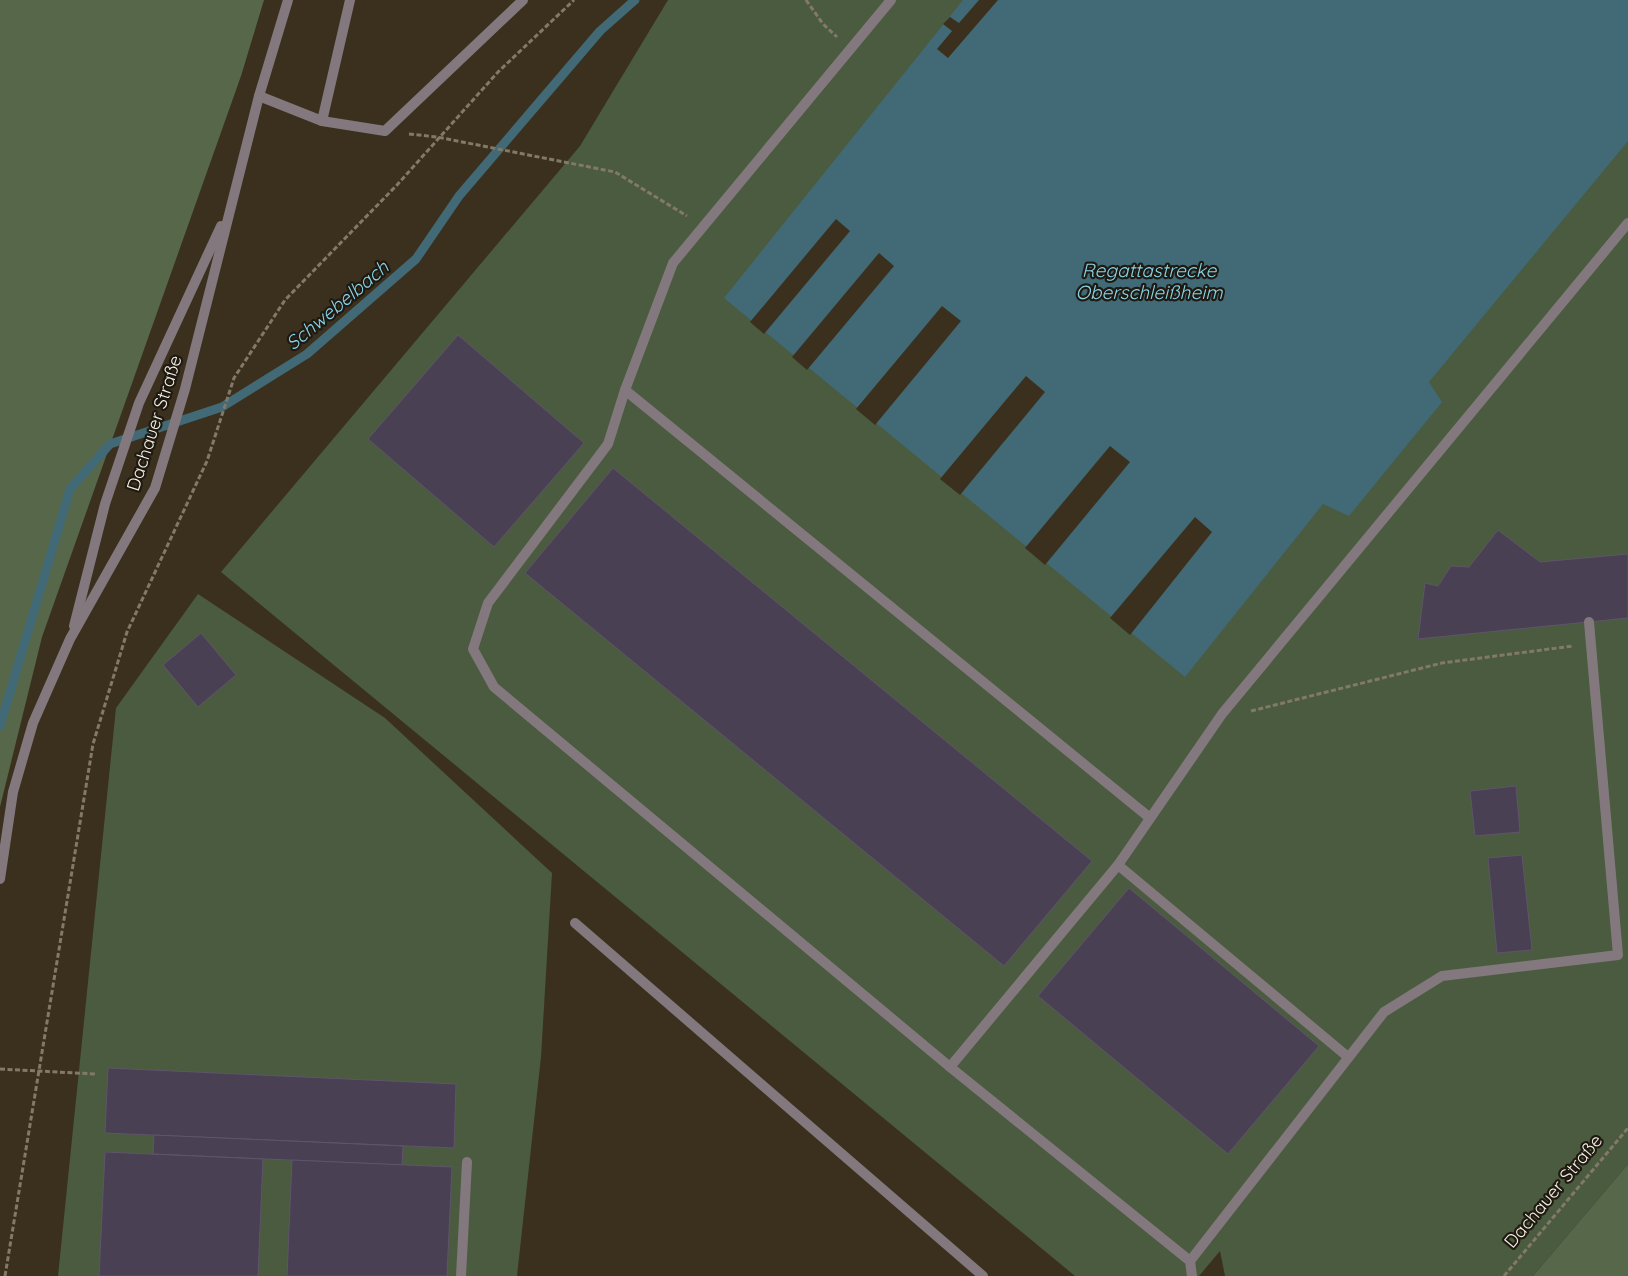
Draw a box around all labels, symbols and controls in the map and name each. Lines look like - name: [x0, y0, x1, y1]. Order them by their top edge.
- water label: Schwebelbach: [281, 254, 394, 355]
- water label: Regattastrecke Oberschleißheim: [1075, 258, 1223, 304]
- street label: Dachauer Straße: [121, 352, 187, 494]
- street label: Dachauer Straße: [1499, 1129, 1607, 1253]

